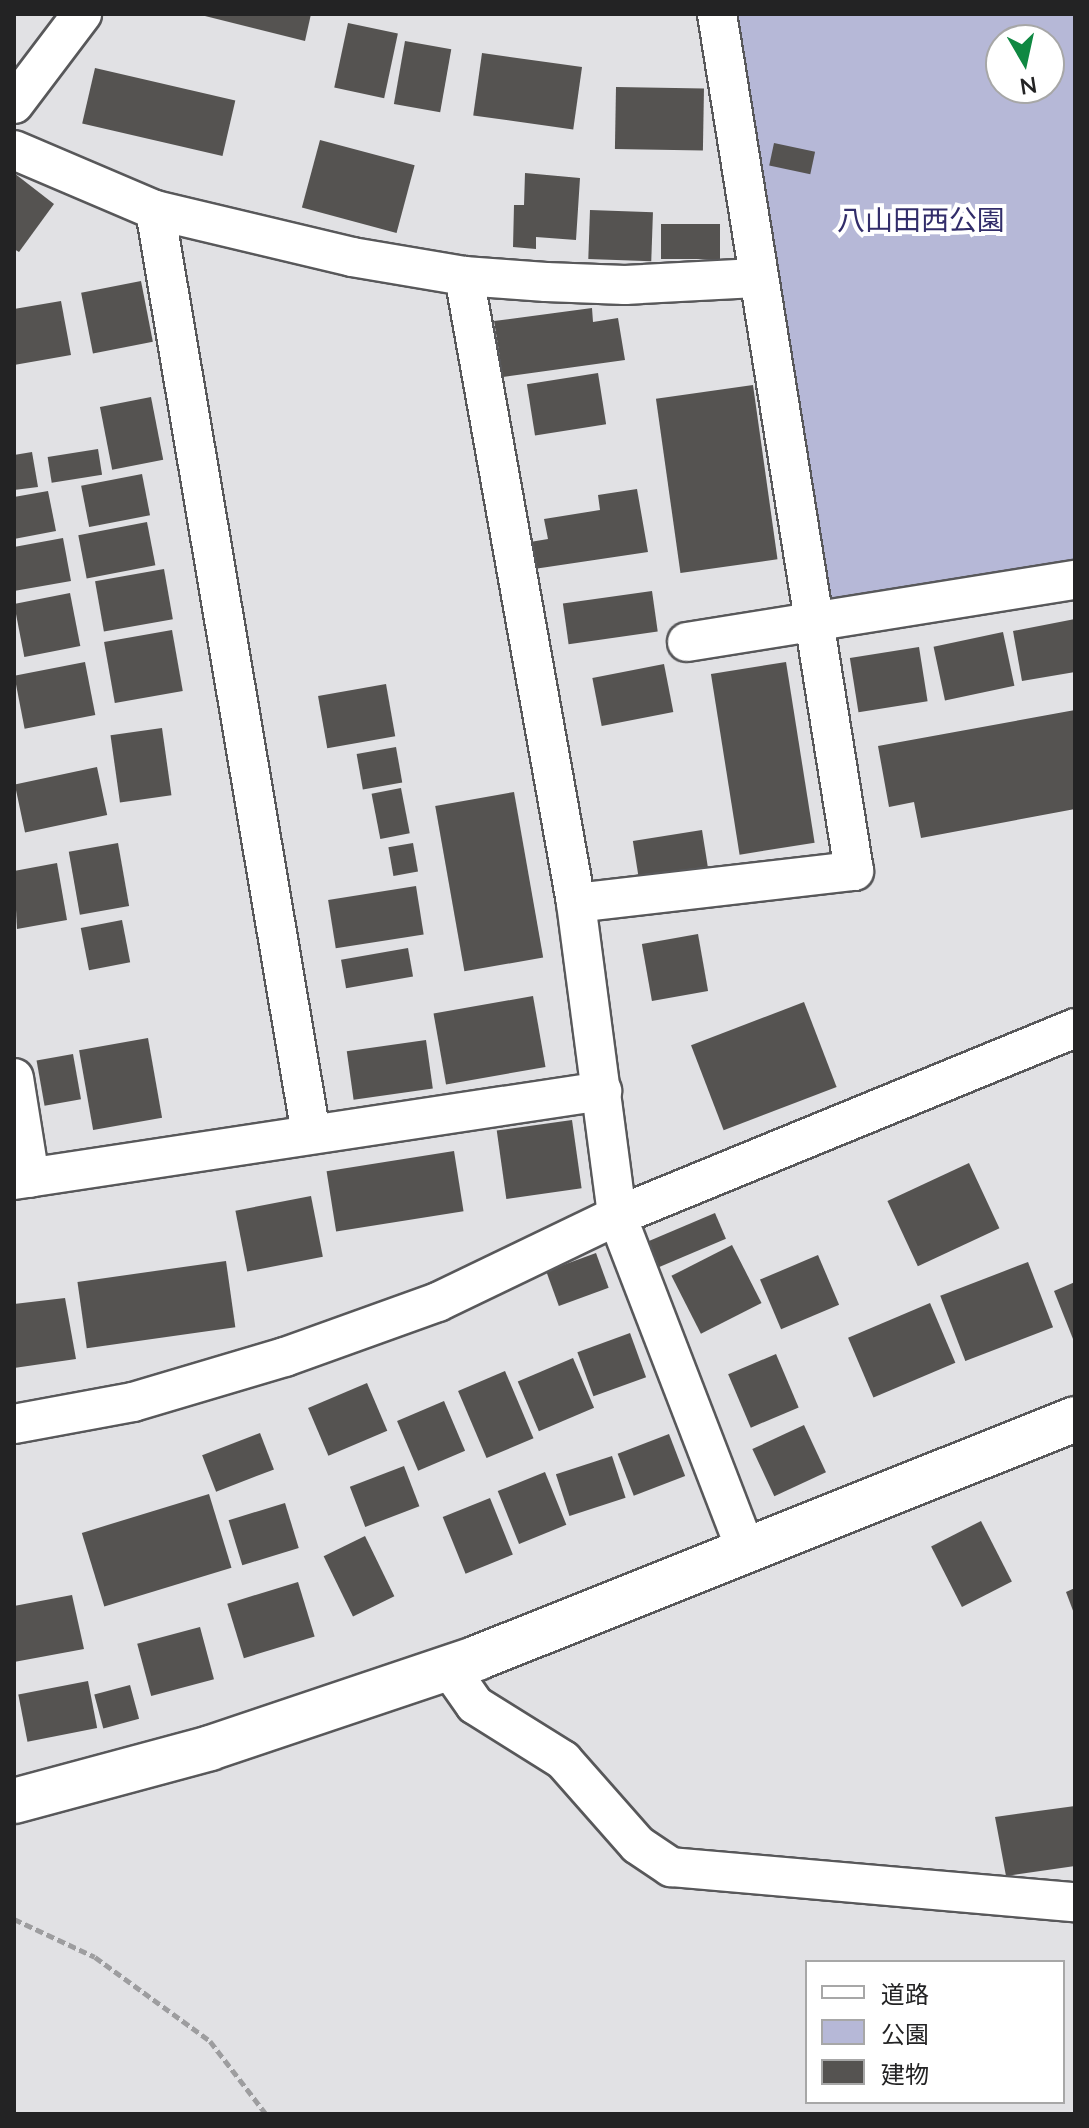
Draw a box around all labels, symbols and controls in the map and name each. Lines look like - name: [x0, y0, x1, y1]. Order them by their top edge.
- north arrow: [985, 24, 1065, 104]
- text: N: [1018, 72, 1039, 101]
- park label: 八山田西公園: [837, 202, 1005, 236]
- legend: [805, 1960, 1065, 2104]
- text: 道路: [881, 1979, 929, 2008]
- text: 公園: [881, 2019, 929, 2048]
- text: 建物: [881, 2059, 929, 2088]

